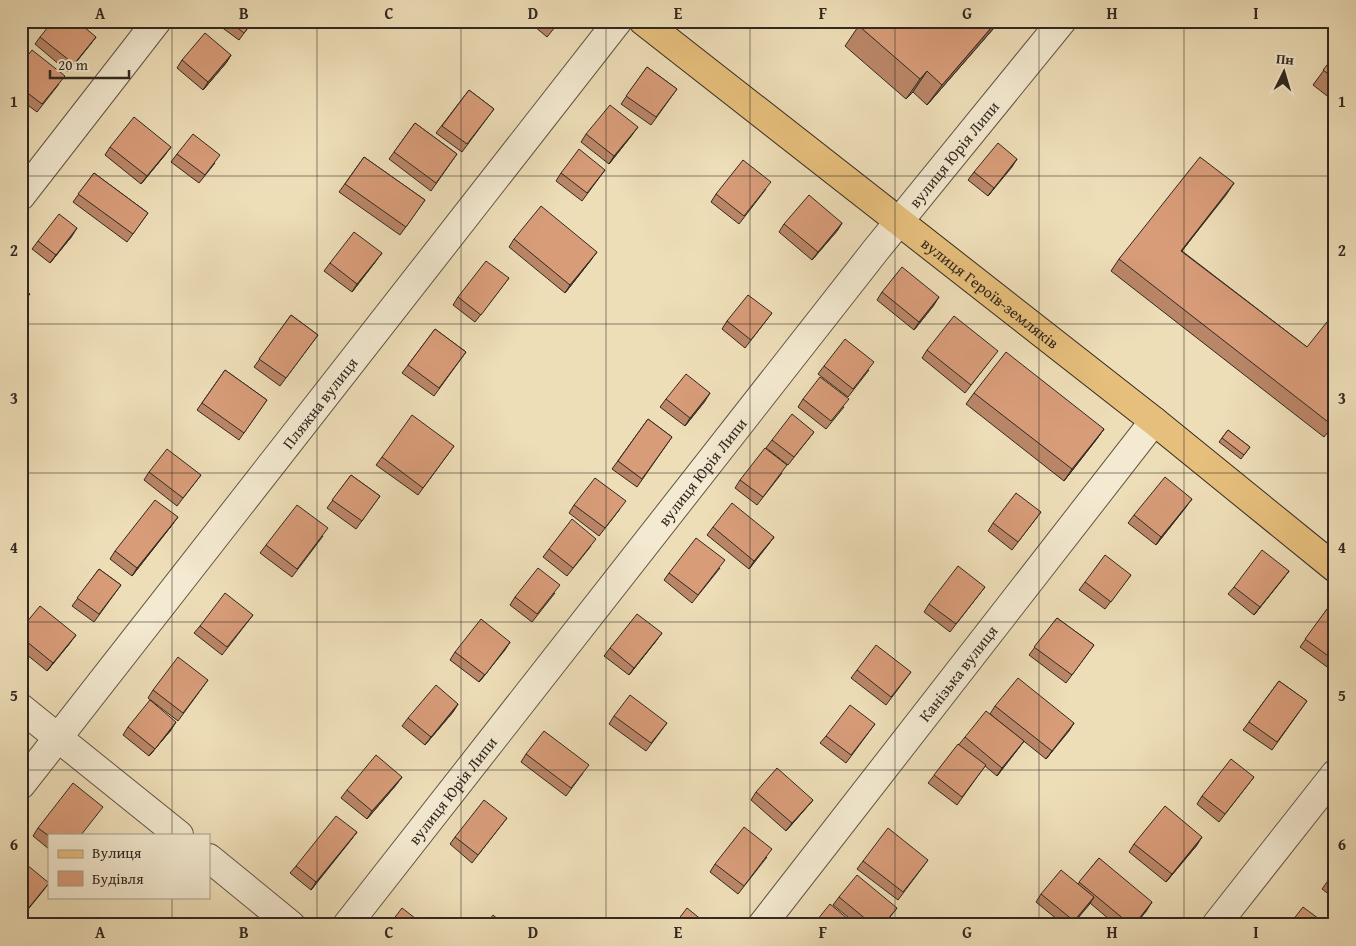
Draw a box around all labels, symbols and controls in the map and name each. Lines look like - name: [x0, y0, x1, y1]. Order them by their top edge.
- text: A: [95, 1, 106, 25]
- text: B: [239, 1, 249, 25]
- text: C: [384, 1, 394, 25]
- text: D: [528, 1, 538, 25]
- text: E: [674, 1, 683, 25]
- text: F: [819, 1, 827, 25]
- text: G: [962, 1, 972, 25]
- text: H: [1106, 1, 1118, 25]
- text: I: [1253, 1, 1259, 25]
- scale bar: [50, 48, 129, 80]
- north arrow: [1258, 48, 1308, 98]
- text: Пн: [1275, 48, 1295, 70]
- text: 20 m: [58, 54, 89, 75]
- text: 1: [10, 89, 18, 113]
- text: 1: [1338, 89, 1346, 113]
- street label: вулиця Юрія Липи: [903, 95, 1005, 213]
- street label: вулиця Героїв-земляків: [916, 231, 1064, 354]
- text: 2: [10, 238, 18, 262]
- text: 2: [1338, 238, 1346, 262]
- street label: Пляжна вулиця: [276, 352, 363, 454]
- text: 3: [10, 386, 18, 410]
- text: 3: [1338, 386, 1346, 410]
- street label: вулиця Юрія Липи: [652, 412, 753, 531]
- text: 4: [10, 535, 18, 559]
- text: 4: [1338, 535, 1346, 559]
- street label: Канізька вулиця: [913, 620, 1003, 727]
- text: 5: [10, 683, 18, 707]
- text: 5: [1338, 683, 1346, 707]
- street label: вулиця Юрія Липи: [402, 731, 503, 850]
- text: 6: [10, 832, 18, 856]
- text: 6: [1338, 832, 1346, 856]
- legend: [48, 834, 210, 898]
- text: Вулиця: [92, 842, 142, 863]
- text: Будівля: [92, 868, 144, 889]
- text: A: [95, 920, 106, 944]
- text: B: [239, 920, 249, 944]
- text: C: [384, 920, 394, 944]
- text: D: [528, 920, 538, 944]
- text: E: [674, 920, 683, 944]
- text: F: [819, 920, 827, 944]
- text: G: [962, 920, 972, 944]
- text: H: [1106, 920, 1118, 944]
- text: I: [1253, 920, 1259, 944]

